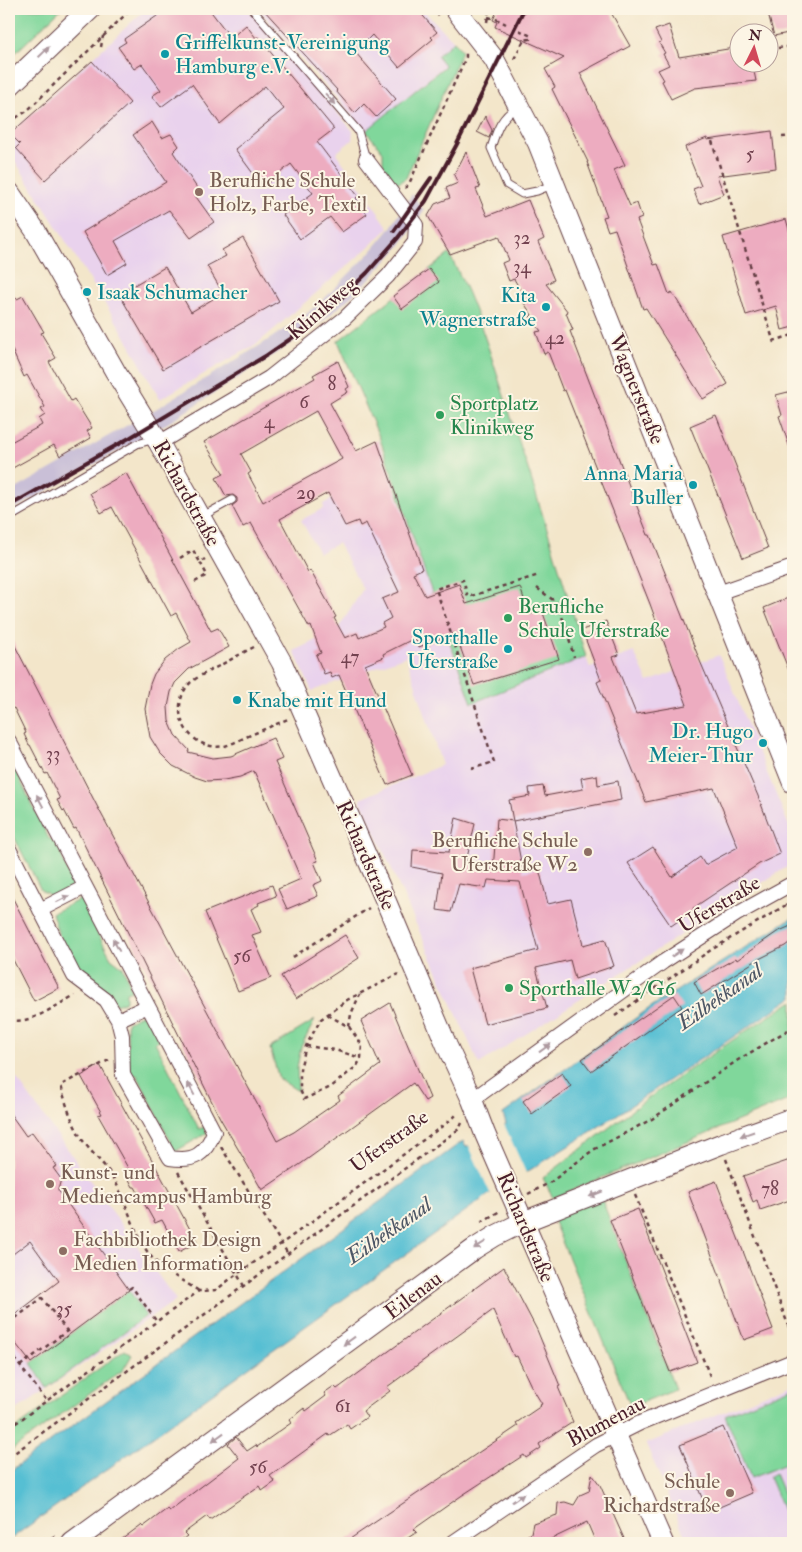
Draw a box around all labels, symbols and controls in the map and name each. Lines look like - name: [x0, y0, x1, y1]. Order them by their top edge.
- north arrow: [730, 22, 780, 72]
- text: N: [747, 26, 763, 45]
- place label: Griffelkunst-Vereinigung Hamburg e.V.: [175, 29, 390, 80]
- one-way arrow: [38, 46, 50, 58]
- marker: Griffelkunst-Vereinigung Hamburg e.V.: [159, 48, 171, 60]
- one-way arrow: [324, 92, 336, 104]
- house number: 5: [746, 142, 755, 166]
- place label: Berufliche Schule Holz, Farbe, Textil: [209, 167, 368, 218]
- marker: Berufliche Schule Holz, Farbe, Textil: [193, 186, 205, 198]
- house number: 32: [514, 226, 530, 250]
- house number: 34: [513, 255, 531, 279]
- street label: Klinikweg: [282, 270, 363, 346]
- place label: Isaak Schumacher: [97, 279, 247, 306]
- place label: Kita Wagnerstraße: [419, 282, 536, 333]
- marker: Isaak Schumacher: [81, 286, 93, 298]
- marker: Kita Wagnerstraße: [540, 301, 552, 313]
- house number: 42: [545, 326, 565, 350]
- street label: Wagnerstraße: [602, 329, 671, 448]
- house number: 8: [328, 372, 337, 396]
- house number: 6: [299, 390, 310, 414]
- place label: Sportplatz Klinikweg: [450, 390, 539, 441]
- marker: Sportplatz Klinikweg: [434, 409, 446, 421]
- house number: 4: [264, 410, 275, 434]
- street label: Richardstraße: [146, 435, 227, 551]
- place label: Anna Maria Buller: [583, 460, 683, 511]
- marker: Anna Maria Buller: [687, 479, 699, 491]
- house number: 29: [296, 481, 316, 505]
- place label: Berufliche Schule Uferstraße: [518, 593, 670, 644]
- marker: Berufliche Schule Uferstraße: [502, 612, 514, 624]
- place label: Sporthalle Uferstraße: [407, 624, 498, 675]
- marker: Sporthalle Uferstraße: [502, 643, 514, 655]
- house number: 47: [341, 645, 360, 669]
- place label: Knabe mit Hund: [247, 687, 387, 714]
- marker: Knabe mit Hund: [231, 694, 243, 706]
- place label: Dr. Hugo Meier-Thur: [648, 718, 753, 769]
- marker: Dr. Hugo Meier-Thur: [757, 737, 769, 749]
- house number: 33: [46, 742, 60, 766]
- one-way arrow: [36, 794, 44, 808]
- street label: Richardstraße: [329, 796, 402, 914]
- place label: Berufliche Schule Uferstraße W2: [432, 827, 578, 878]
- marker: Berufliche Schule Uferstraße W2: [582, 846, 594, 858]
- street label: Uferstraße: [673, 869, 765, 939]
- one-way arrow: [56, 894, 70, 902]
- one-way arrow: [112, 938, 120, 952]
- house number: 56: [233, 944, 252, 968]
- one-way arrow: [670, 948, 684, 958]
- water label: Eilbekkanal: [669, 956, 769, 1038]
- place label: Sporthalle W2/G6: [519, 975, 677, 1002]
- marker: Sporthalle W2/G6: [503, 982, 515, 994]
- one-way arrow: [538, 1043, 552, 1053]
- one-way arrow: [187, 1082, 195, 1096]
- street label: Uferstraße: [345, 1104, 434, 1179]
- one-way arrow: [739, 1130, 754, 1138]
- place label: Kunst- und Mediencampus Hamburg: [60, 1159, 272, 1210]
- street label: Richardstraße: [490, 1168, 561, 1287]
- house number: 78: [761, 1177, 779, 1201]
- marker: Kunst- und Mediencampus Hamburg: [44, 1178, 56, 1190]
- water label: Eilbekkanal: [338, 1190, 438, 1272]
- one-way arrow: [588, 1190, 603, 1198]
- place label: Fachbibliothek Design Medien Information: [73, 1226, 262, 1277]
- one-way arrow: [474, 1241, 487, 1250]
- marker: Fachbibliothek Design Medien Information: [57, 1245, 69, 1257]
- street label: Eilenau: [379, 1265, 448, 1326]
- house number: 35: [56, 1297, 72, 1321]
- one-way arrow: [342, 1336, 356, 1346]
- street label: Blumenau: [562, 1389, 650, 1453]
- house number: 61: [335, 1394, 351, 1418]
- one-way arrow: [211, 1432, 225, 1442]
- house number: 56: [249, 1455, 268, 1479]
- place label: Schule Richardstraße: [603, 1468, 720, 1519]
- marker: Schule Richardstraße: [724, 1487, 736, 1499]
- one-way arrow: [511, 1493, 525, 1503]

